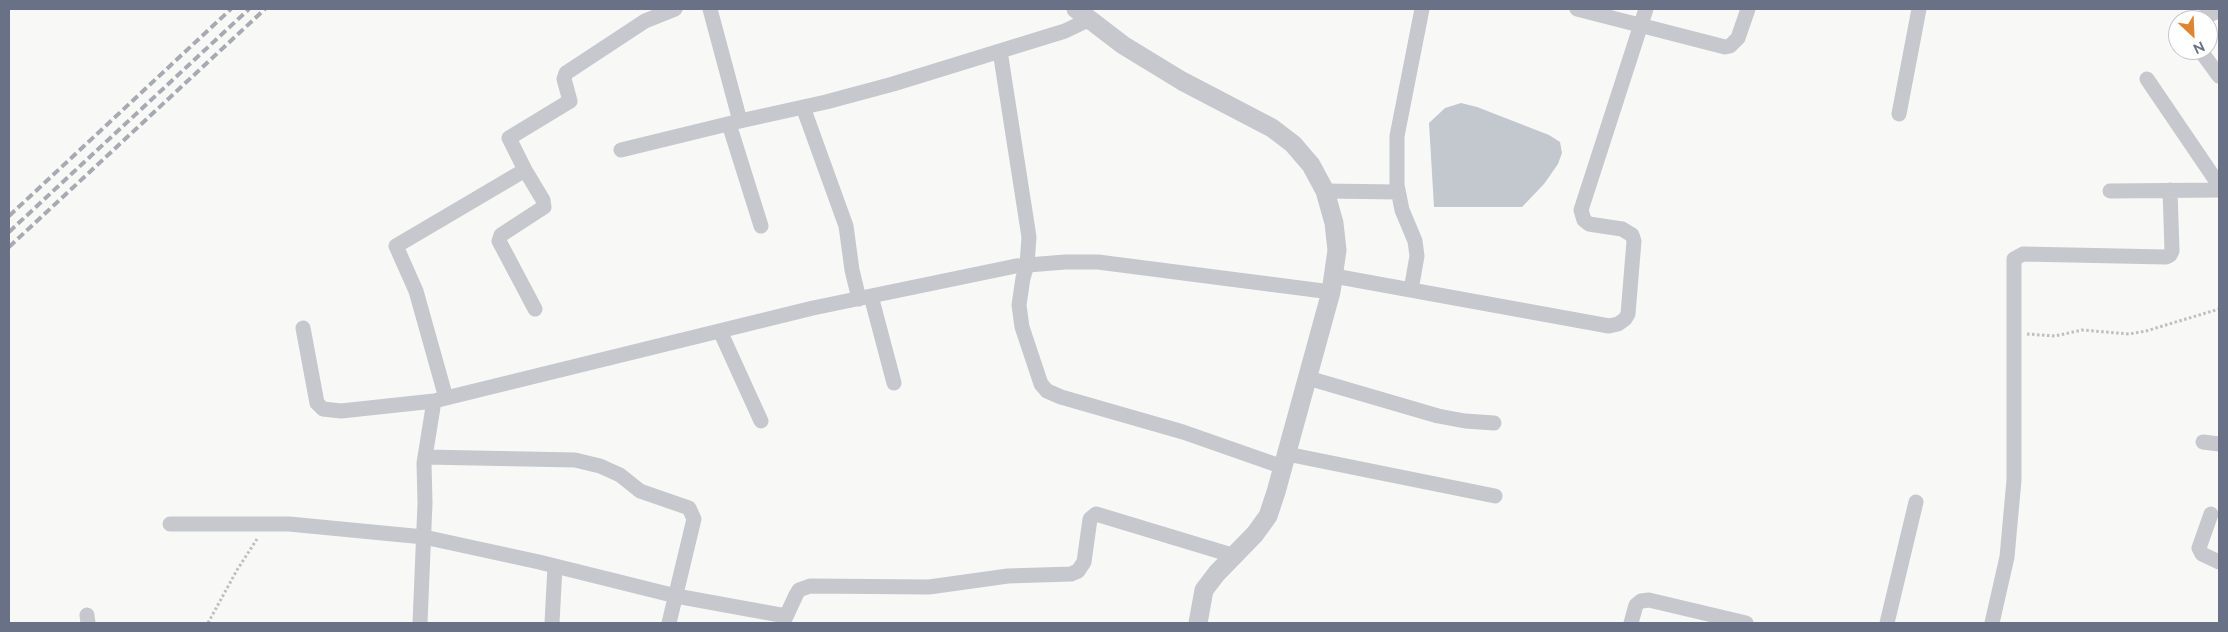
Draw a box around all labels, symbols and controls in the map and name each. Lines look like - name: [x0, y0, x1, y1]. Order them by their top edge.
- north arrow: [2168, 10, 2218, 60]
- text: N: [2191, 38, 2207, 57]

